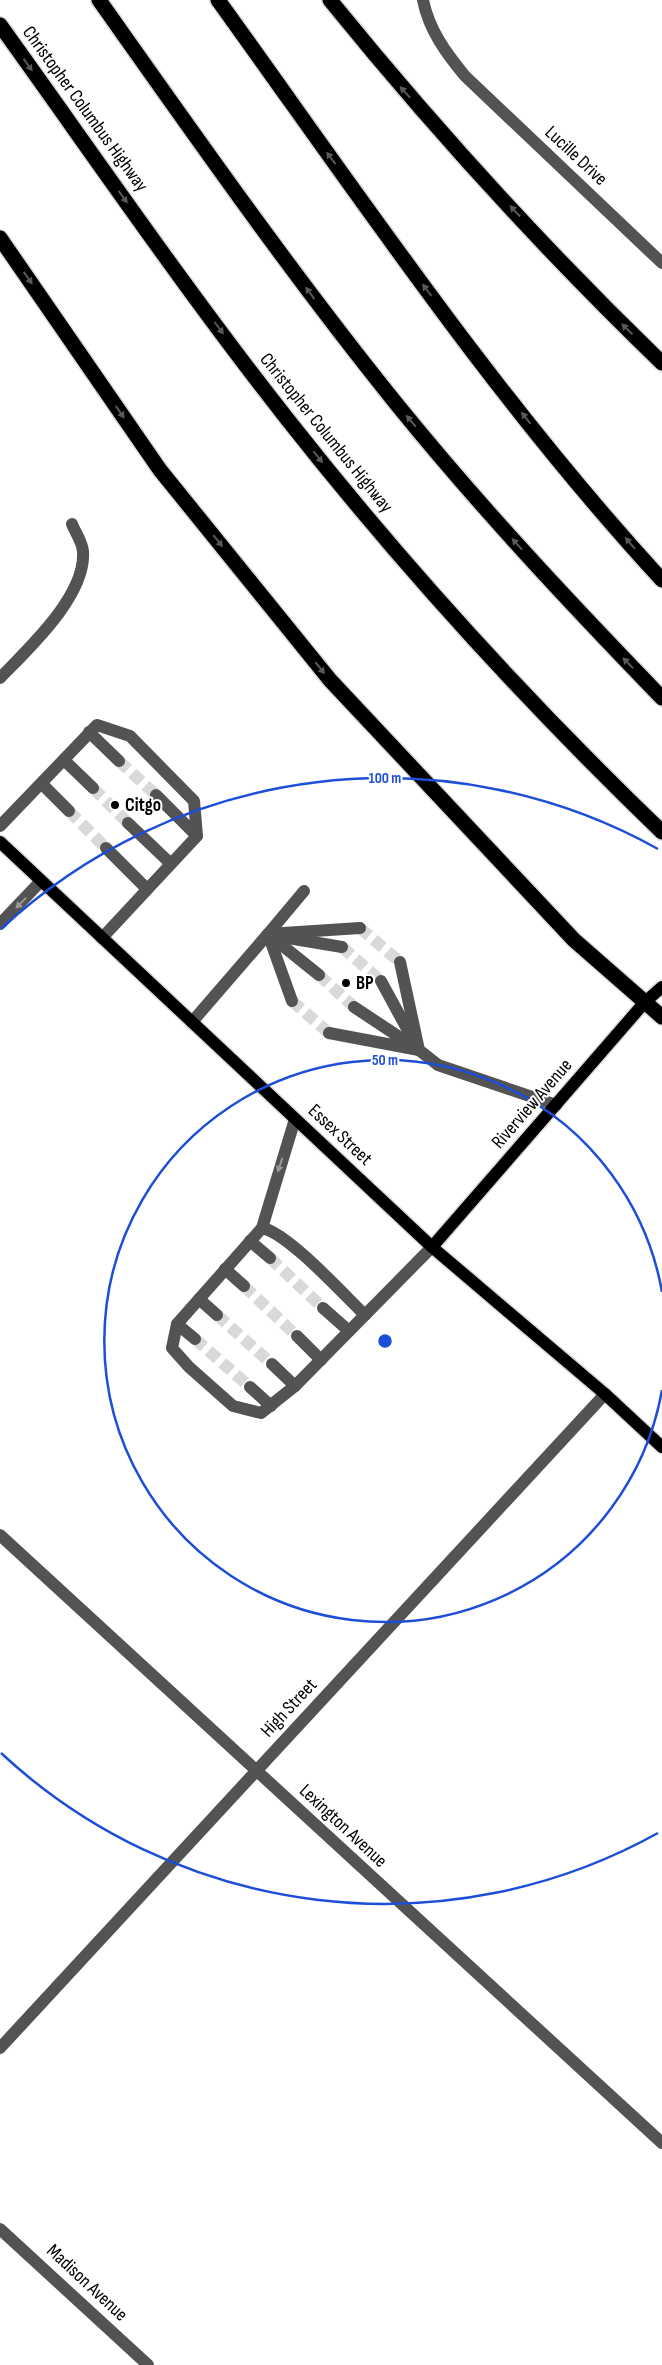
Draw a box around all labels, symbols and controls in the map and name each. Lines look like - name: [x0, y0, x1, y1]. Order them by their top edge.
- street label: Christopher Columbus Highway: [17, 22, 153, 197]
- one-way arrow: [23, 58, 34, 71]
- one-way arrow: [399, 86, 411, 98]
- street label: Lucille Drive: [540, 121, 612, 191]
- one-way arrow: [326, 151, 336, 165]
- one-way arrow: [118, 190, 128, 204]
- one-way arrow: [509, 206, 521, 218]
- one-way arrow: [23, 271, 33, 285]
- one-way arrow: [422, 283, 432, 296]
- one-way arrow: [305, 287, 316, 300]
- one-way arrow: [213, 321, 224, 334]
- one-way arrow: [621, 323, 633, 335]
- street label: Christopher Columbus Highway: [254, 348, 398, 518]
- one-way arrow: [115, 405, 125, 418]
- one-way arrow: [520, 412, 531, 425]
- one-way arrow: [405, 415, 416, 428]
- one-way arrow: [312, 450, 323, 463]
- one-way arrow: [212, 534, 223, 547]
- one-way arrow: [624, 537, 635, 550]
- one-way arrow: [511, 539, 523, 551]
- one-way arrow: [622, 657, 634, 669]
- one-way arrow: [314, 661, 325, 674]
- text: 100 m: [369, 769, 401, 788]
- place label: Citgo: [125, 794, 161, 817]
- marker: Citgo: [109, 799, 121, 811]
- one-way arrow: [15, 896, 27, 908]
- place label: BP: [356, 972, 374, 995]
- marker: BP: [340, 977, 352, 989]
- text: 50 m: [372, 1051, 398, 1070]
- street label: Riverview Avenue: [487, 1054, 577, 1154]
- street label: Essex Street: [303, 1100, 377, 1170]
- one-way arrow: [276, 1158, 284, 1173]
- centre of rings: [376, 1332, 394, 1350]
- street label: High Street: [256, 1674, 322, 1742]
- street label: Lexington Avenue: [294, 1779, 392, 1873]
- street label: Madison Avenue: [42, 2240, 132, 2326]

